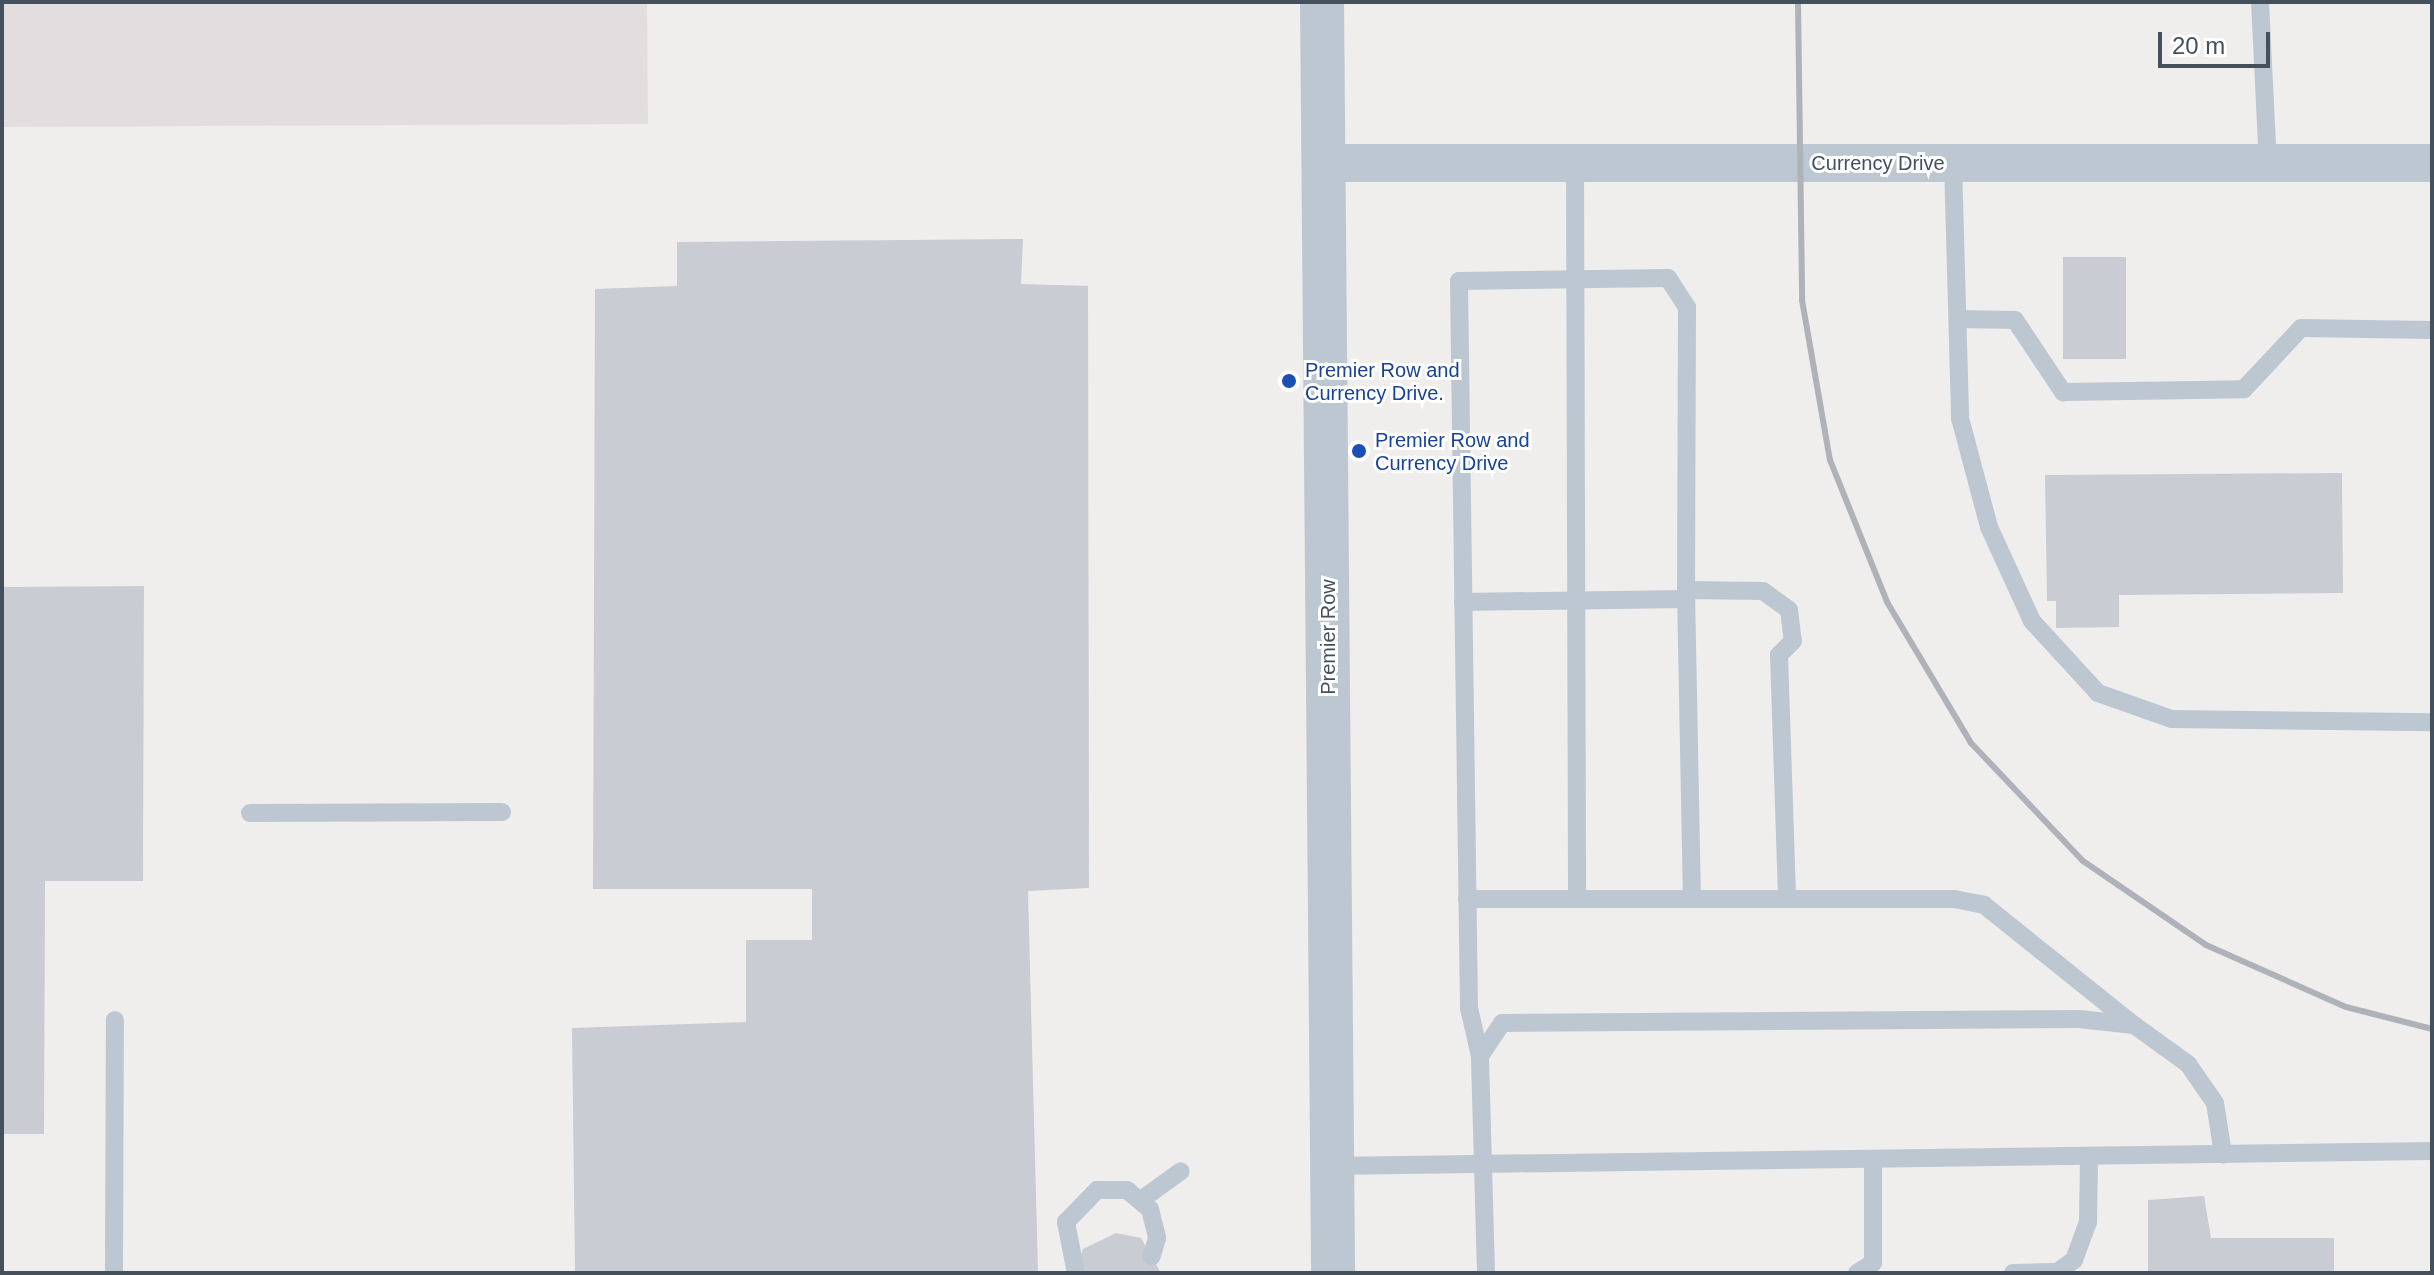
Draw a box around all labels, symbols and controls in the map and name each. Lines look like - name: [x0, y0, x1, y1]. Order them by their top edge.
- scale bar: [2162, 16, 2274, 66]
- text: 20 m: [2172, 32, 2225, 59]
- street label: Currency Drive: [1811, 151, 1945, 175]
- place label: Premier Row and Currency Drive.: [1305, 358, 1460, 405]
- marker: Premier Row and Currency Drive.: [1280, 372, 1298, 390]
- place label: Premier Row and Currency Drive: [1375, 428, 1530, 475]
- marker: Premier Row and Currency Drive: [1350, 442, 1368, 460]
- street label: Premier Row: [1316, 579, 1340, 695]

